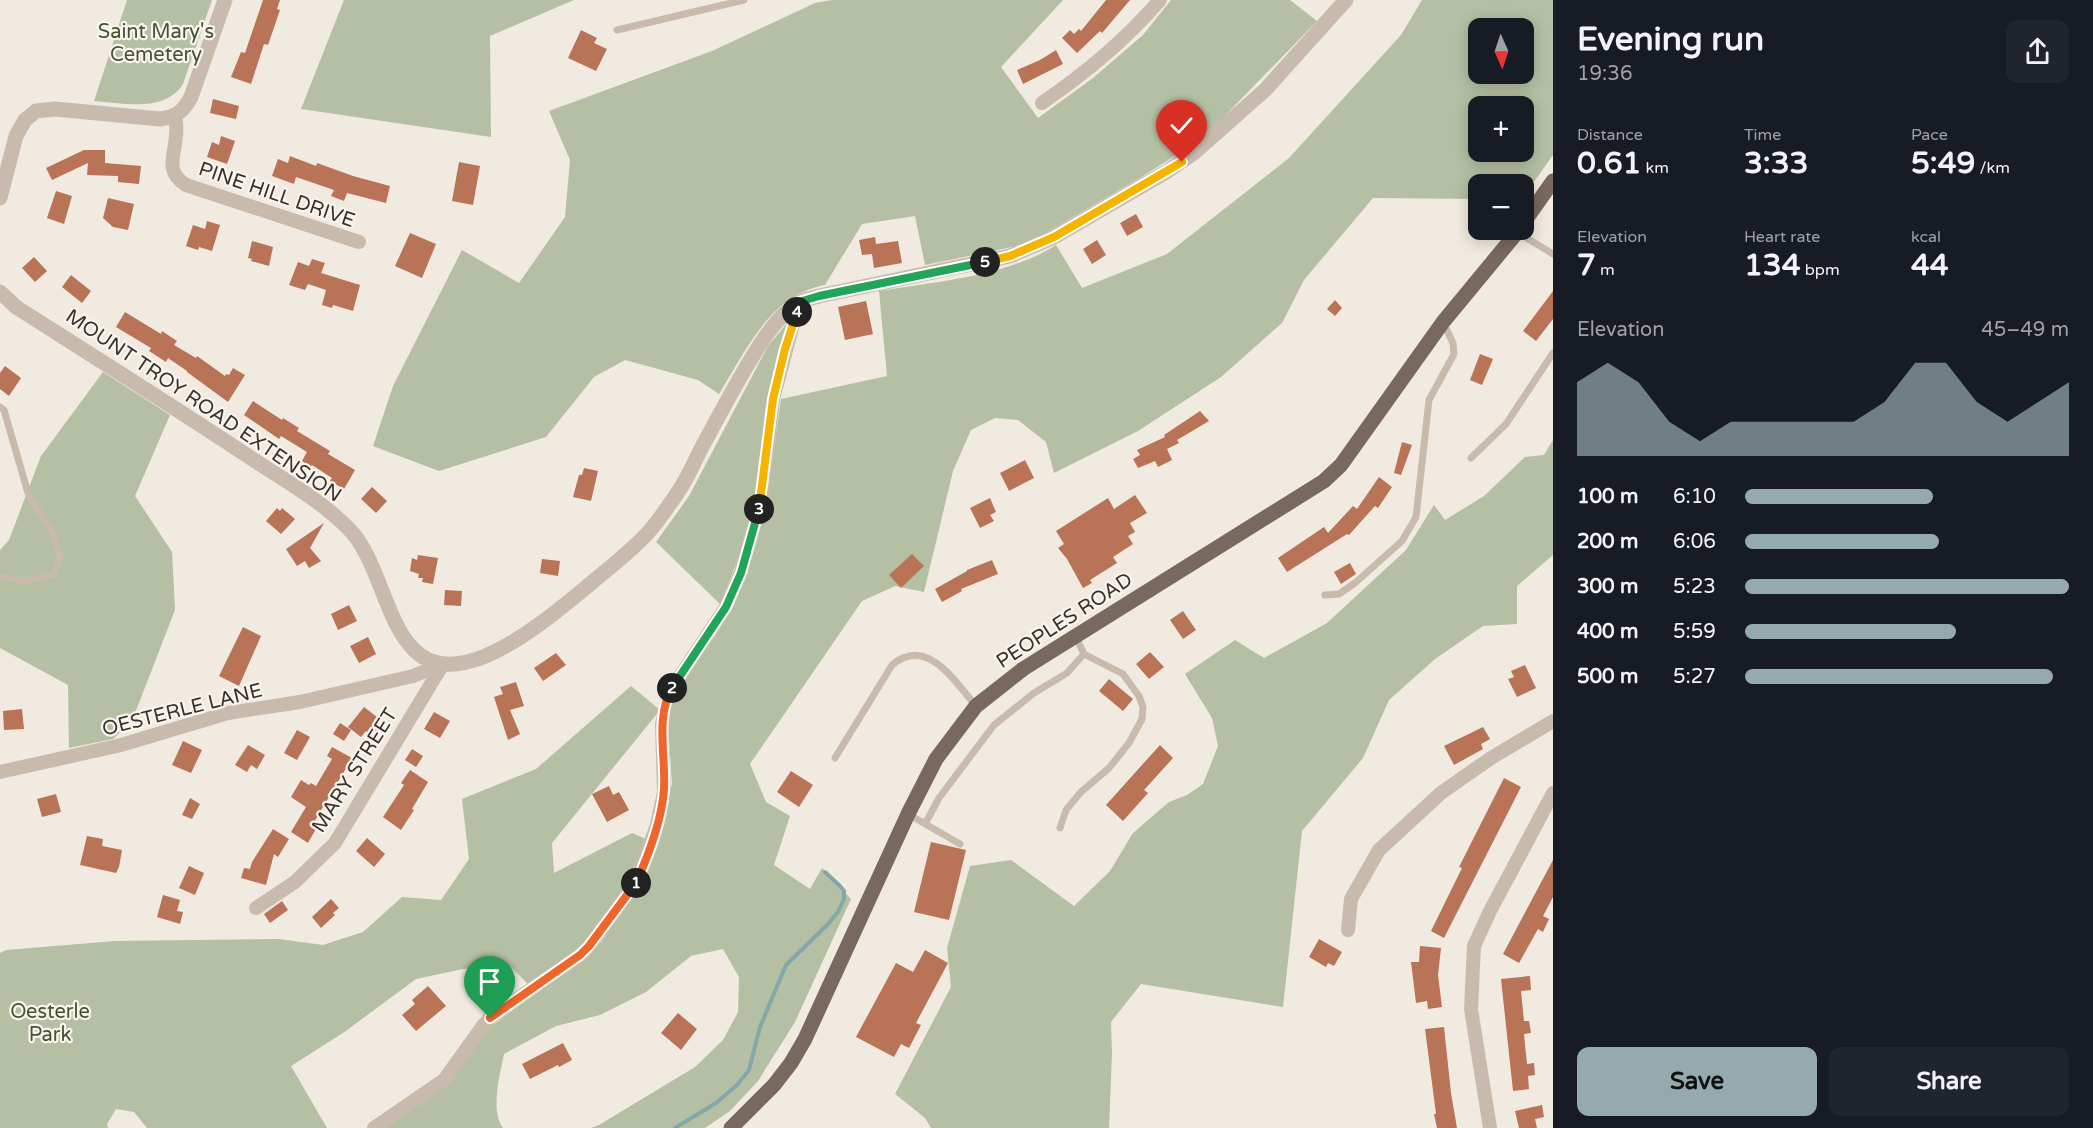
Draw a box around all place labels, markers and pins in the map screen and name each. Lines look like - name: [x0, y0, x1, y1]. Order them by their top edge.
- pin: [1156, 100, 1207, 162]
- pin: 5: [970, 247, 1000, 277]
- pin: 4: [782, 297, 812, 327]
- pin: 3: [744, 494, 774, 524]
- pin: 2: [657, 673, 687, 703]
- pin: 1: [621, 868, 651, 898]
- pin: [464, 956, 515, 1018]

